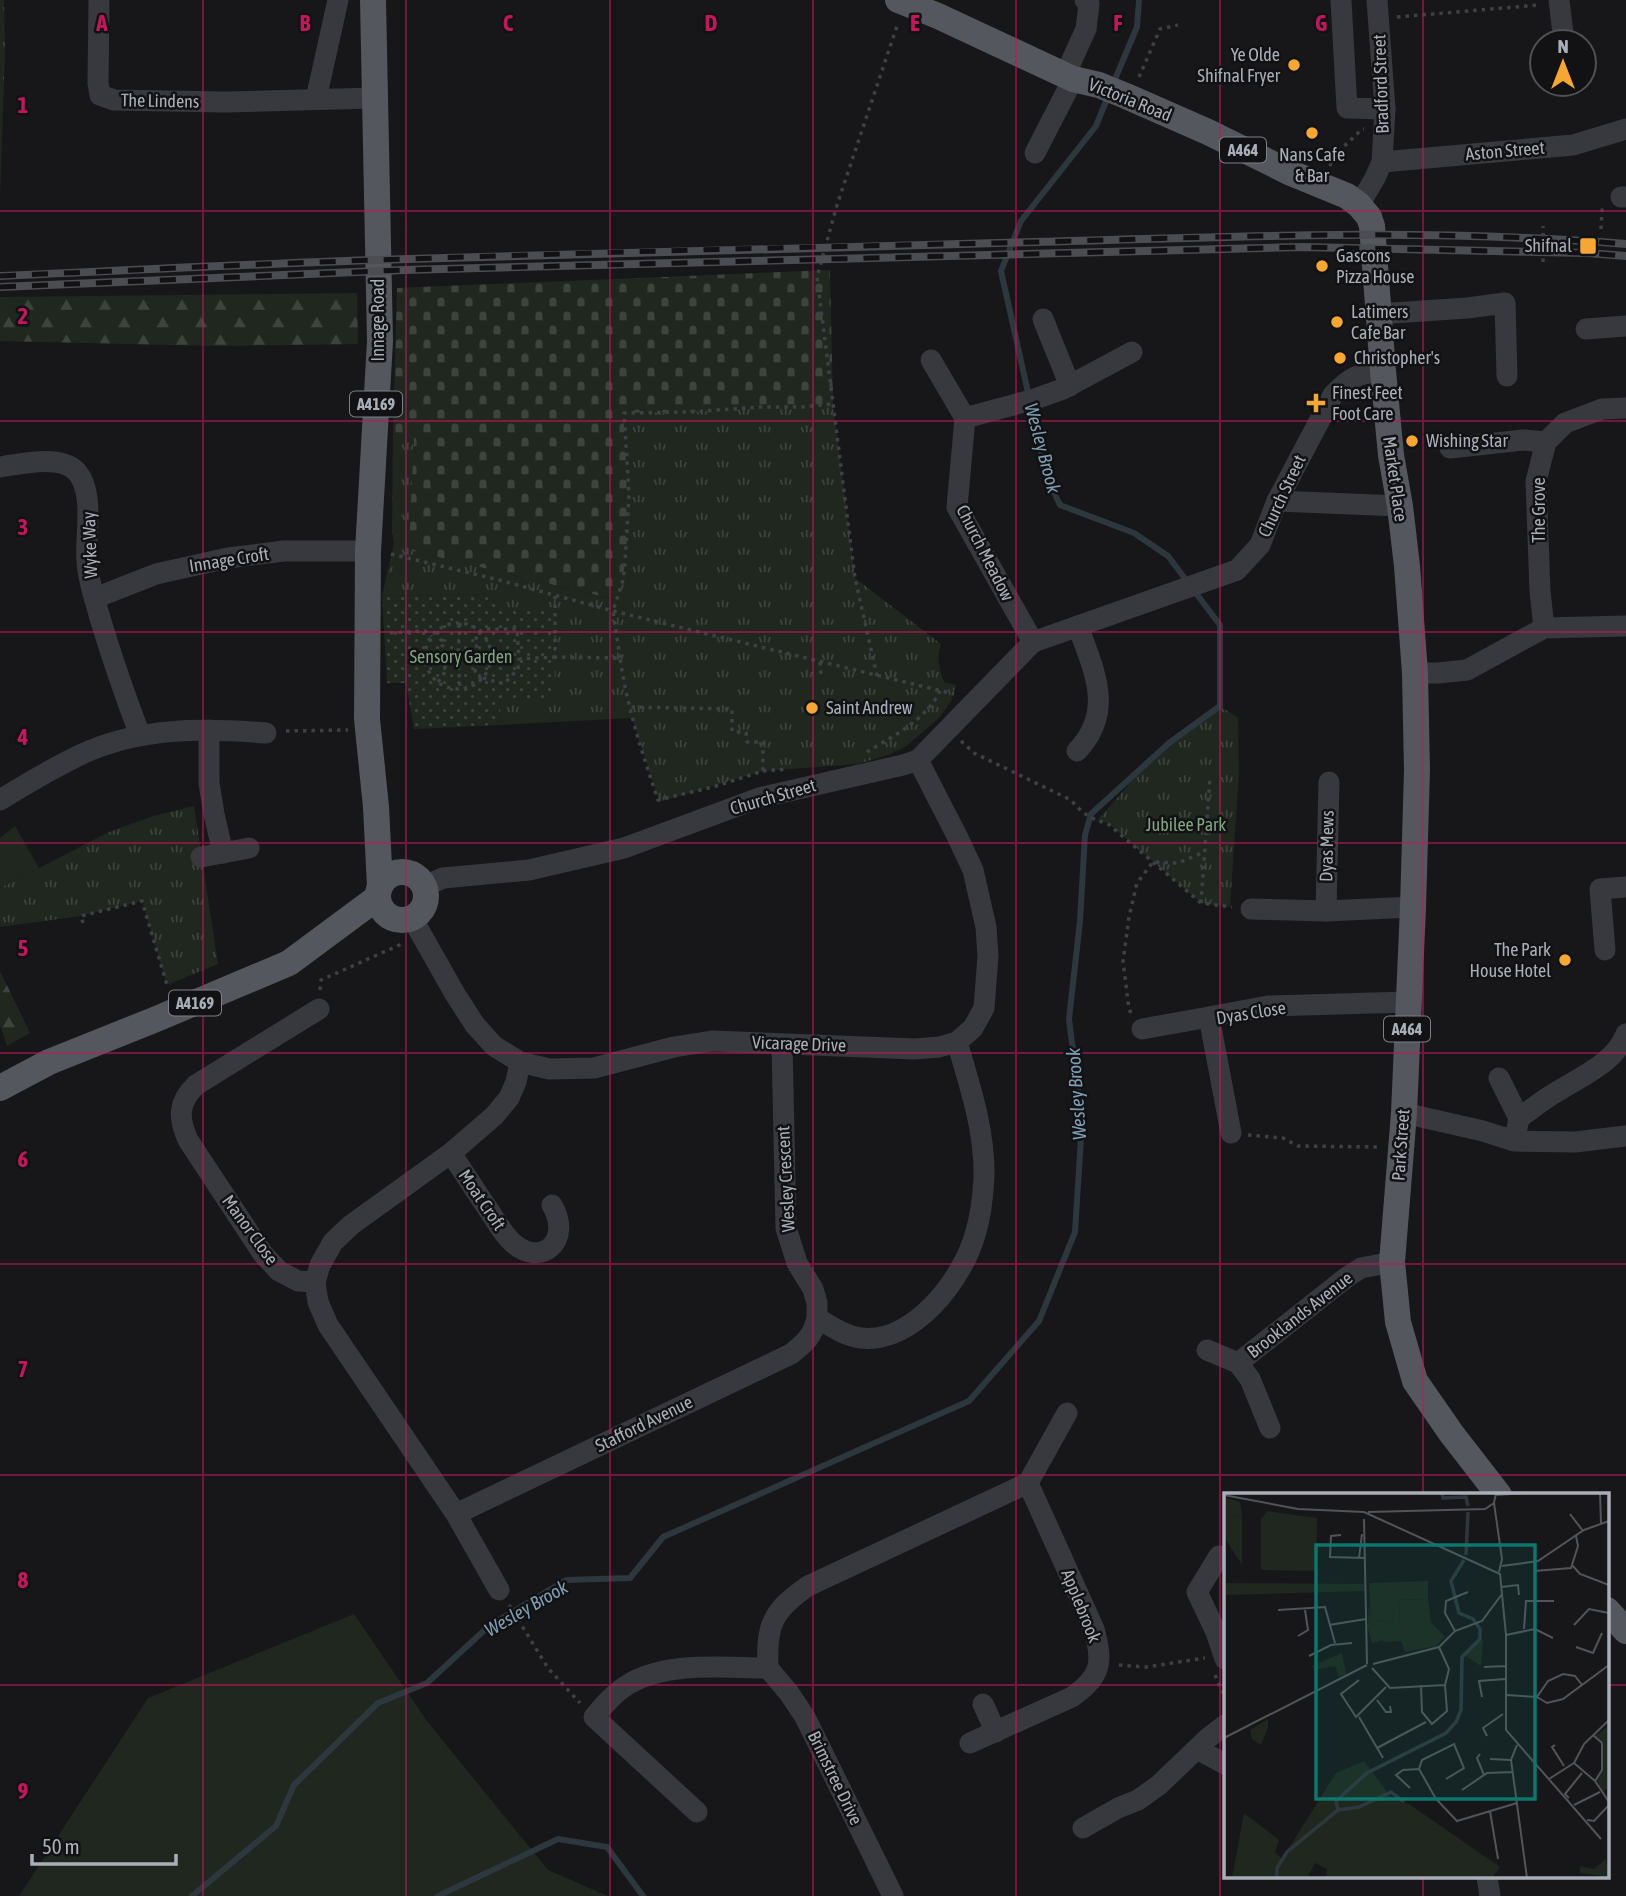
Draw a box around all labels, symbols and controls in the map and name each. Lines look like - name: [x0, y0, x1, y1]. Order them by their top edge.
- text: A: [95, 10, 108, 36]
- text: B: [300, 10, 311, 36]
- text: C: [503, 10, 514, 36]
- text: D: [705, 10, 718, 36]
- text: E: [910, 10, 920, 36]
- text: F: [1113, 10, 1123, 36]
- text: G: [1315, 10, 1327, 36]
- north arrow: [1528, 28, 1598, 98]
- street label: Bradford Street: [1368, 34, 1393, 134]
- text: N: [1557, 35, 1569, 57]
- place label: Ye Olde Shifnal Fryer: [1197, 44, 1281, 86]
- marker: Ye Olde Shifnal Fryer: [1286, 57, 1302, 73]
- street label: Victoria Road: [1086, 73, 1175, 126]
- street label: The Lindens: [121, 89, 199, 112]
- text: 1: [18, 92, 29, 118]
- marker: Nans Cafe & Bar: [1304, 125, 1320, 141]
- street label: Aston Street: [1465, 137, 1545, 164]
- road number: A464: [1220, 138, 1266, 162]
- place label: Nans Cafe & Bar: [1279, 144, 1345, 186]
- place label: Shifnal: [1525, 235, 1572, 256]
- marker: Shifnal: [1578, 236, 1598, 256]
- place label: Gascons Pizza House: [1336, 245, 1415, 287]
- marker: Gascons Pizza House: [1314, 258, 1330, 274]
- street label: Innage Road: [367, 279, 388, 361]
- place label: Latimers Cafe Bar: [1351, 301, 1408, 343]
- text: 2: [18, 303, 28, 329]
- marker: Latimers Cafe Bar: [1329, 314, 1345, 330]
- place label: Christopher's: [1354, 347, 1440, 368]
- marker: Christopher's: [1332, 350, 1348, 366]
- place label: Finest Feet Foot Care: [1332, 382, 1403, 424]
- road number: A4169: [350, 392, 402, 416]
- marker: Finest Feet Foot Care: [1306, 393, 1326, 413]
- water label: Wesley Brook: [1020, 401, 1066, 496]
- place label: Wishing Star: [1426, 430, 1508, 451]
- marker: Wishing Star: [1404, 433, 1420, 449]
- street label: Market Place: [1379, 435, 1412, 523]
- street label: Church Street: [1253, 451, 1310, 540]
- street label: The Grove: [1528, 477, 1549, 543]
- street label: Church Meadow: [952, 501, 1019, 604]
- street label: Wyke Way: [78, 511, 101, 579]
- text: 3: [18, 514, 28, 540]
- street label: Innage Croft: [188, 543, 270, 576]
- park label: Sensory Garden: [409, 646, 513, 667]
- place label: Saint Andrew: [826, 697, 913, 718]
- marker: Saint Andrew: [804, 700, 820, 716]
- text: 4: [17, 724, 29, 750]
- street label: Church Street: [728, 774, 818, 819]
- street label: Dyas Mews: [1315, 810, 1338, 882]
- park label: Jubilee Park: [1146, 814, 1226, 835]
- text: 5: [18, 935, 29, 961]
- place label: The Park House Hotel: [1470, 939, 1551, 981]
- marker: The Park House Hotel: [1557, 952, 1573, 968]
- road number: A4169: [169, 990, 221, 1015]
- street label: Dyas Close: [1215, 997, 1287, 1028]
- road number: A464: [1384, 1016, 1430, 1042]
- street label: Vicarage Drive: [752, 1031, 846, 1056]
- water label: Wesley Brook: [1062, 1047, 1090, 1141]
- street label: Park Street: [1388, 1108, 1413, 1182]
- street label: Wesley Crescent: [772, 1125, 799, 1233]
- text: 6: [18, 1146, 29, 1172]
- street label: Moat Croft: [455, 1165, 510, 1234]
- street label: Manor Close: [218, 1191, 283, 1269]
- street label: Brooklands Avenue: [1243, 1267, 1356, 1362]
- text: 7: [18, 1356, 28, 1382]
- street label: Stafford Avenue: [592, 1391, 696, 1456]
- inset map: [1224, 1493, 1608, 1878]
- street label: Applebrook: [1057, 1566, 1106, 1646]
- text: 8: [18, 1567, 29, 1593]
- water label: Wesley Brook: [480, 1575, 572, 1641]
- street label: Brimstree Drive: [804, 1728, 867, 1828]
- text: 9: [18, 1778, 29, 1804]
- scale bar: [32, 1822, 175, 1866]
- text: 50 m: [42, 1834, 80, 1858]

